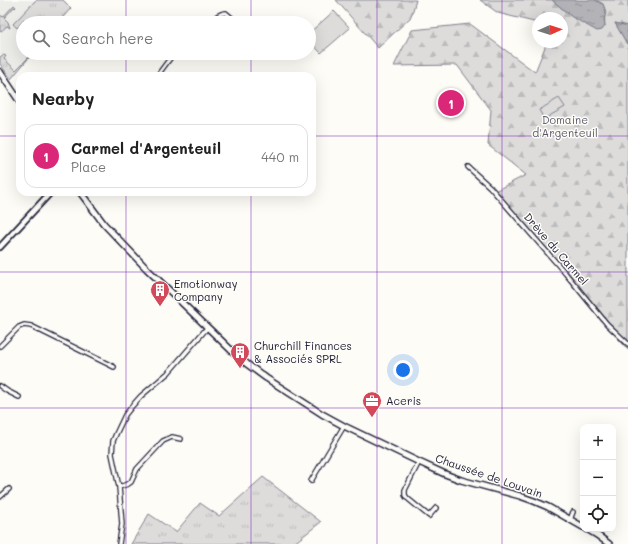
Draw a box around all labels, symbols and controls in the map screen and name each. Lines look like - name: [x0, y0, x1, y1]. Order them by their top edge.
- north arrow: [532, 12, 568, 48]
- search box: [16, 16, 316, 60]
- icon: search: [30, 27, 52, 49]
- text: Search here: [62, 28, 153, 48]
- text: Nearby: [32, 87, 94, 109]
- pin: 1: [438, 88, 464, 118]
- park label: Domaine d'Argenteuil: [532, 112, 598, 140]
- text: Carmel d'Argenteuil: [71, 138, 221, 158]
- text: 1: [43, 148, 49, 165]
- text: 440 m: [261, 148, 299, 165]
- text: Place: [71, 158, 106, 175]
- street label: Drève du Carmel: [521, 209, 592, 288]
- place label: Emotionway Company: [174, 276, 238, 304]
- building icon: Emotionway Company: [149, 279, 171, 307]
- place label: Churchill Finances & Associés SPRL: [254, 338, 352, 366]
- building icon: Churchill Finances & Associés SPRL: [229, 341, 251, 369]
- your location: [393, 360, 413, 380]
- office icon: Aceris: [361, 390, 383, 418]
- place label: Aceris: [386, 393, 421, 408]
- map controls: [580, 424, 616, 532]
- button: +: [580, 424, 616, 460]
- street label: Chaussée de Louvain: [434, 450, 545, 501]
- button: −: [580, 460, 616, 496]
- button: locate: [580, 496, 616, 532]

